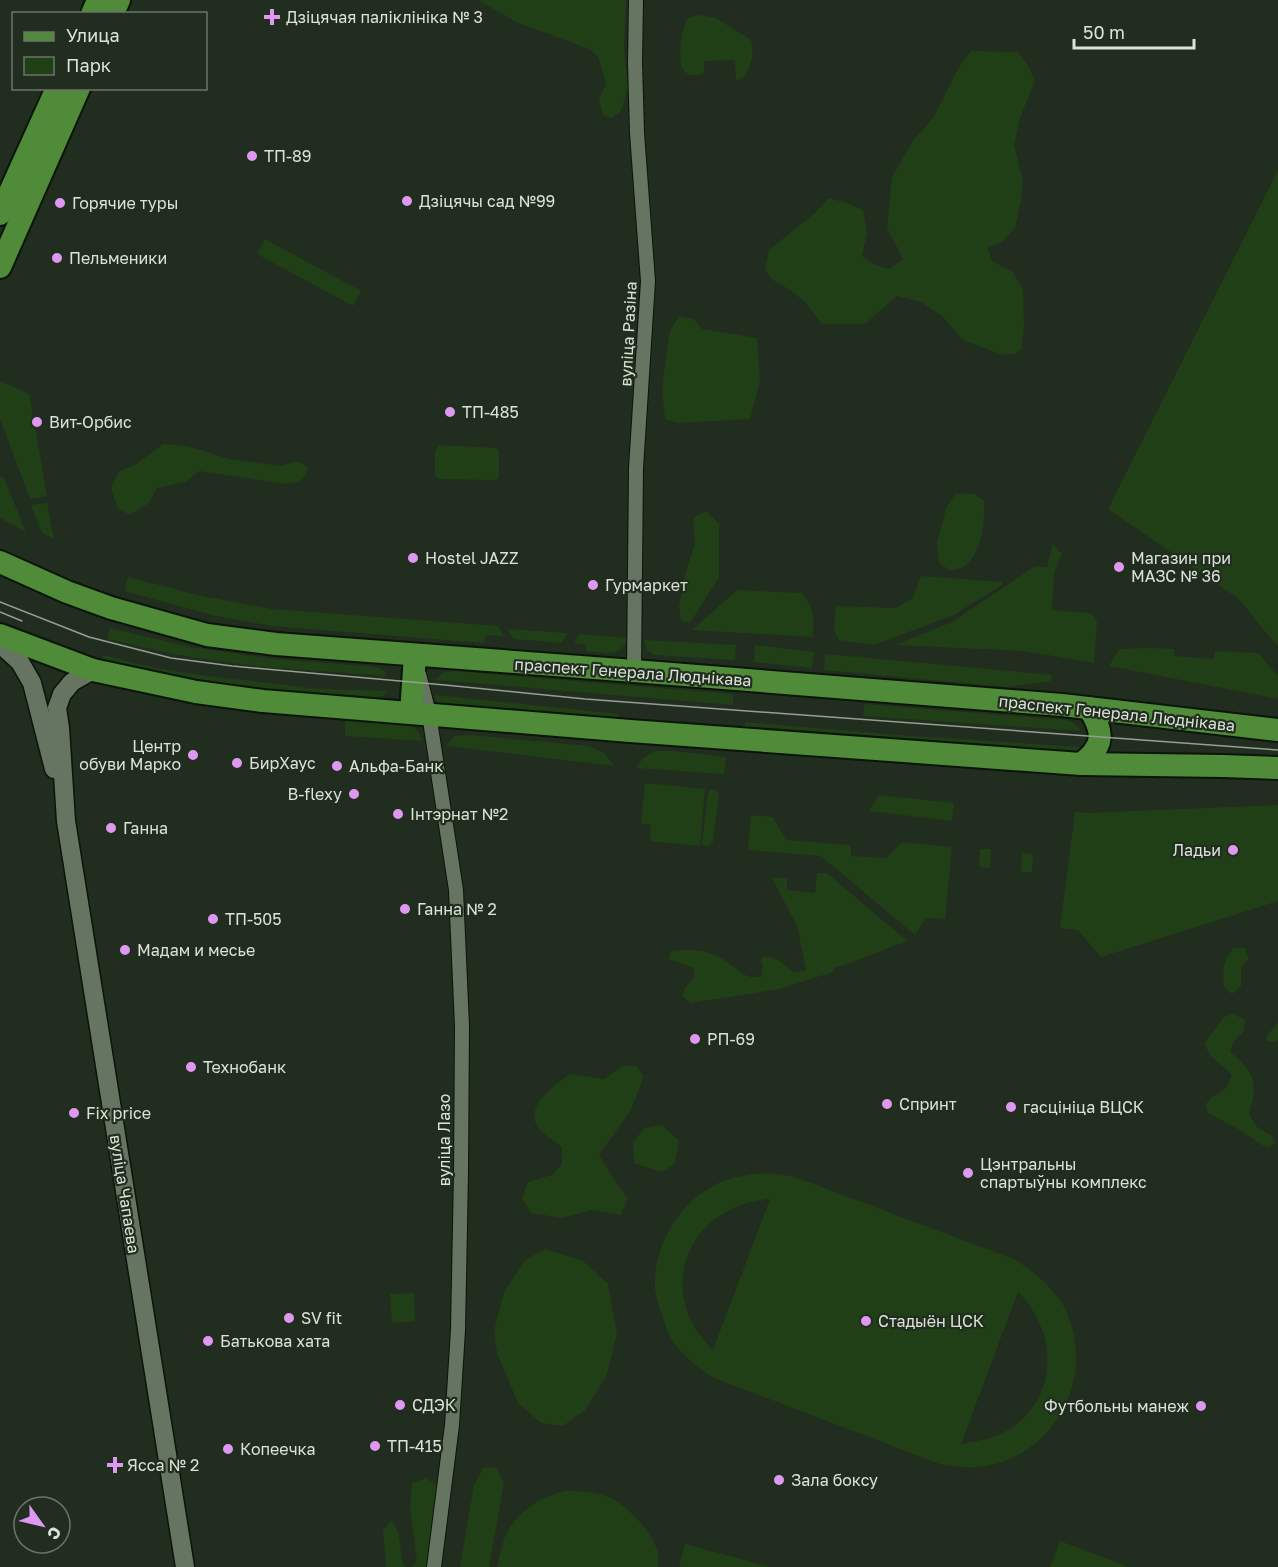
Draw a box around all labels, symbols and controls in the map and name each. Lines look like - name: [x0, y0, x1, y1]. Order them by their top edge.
- place label: Дзіцячая паліклініка № 3: [286, 7, 483, 27]
- marker: Дзіцячая паліклініка № 3: [263, 8, 281, 26]
- legend: [12, 12, 207, 90]
- scale bar: [1074, 12, 1194, 50]
- text: 50 m: [1083, 21, 1125, 43]
- text: Улица: [66, 24, 120, 46]
- text: Парк: [66, 54, 111, 76]
- place label: ТП-89: [264, 146, 311, 166]
- marker: ТП-89: [245, 149, 259, 163]
- place label: Дзіцячы сад №99: [419, 191, 555, 211]
- place label: Горячие туры: [72, 193, 178, 213]
- marker: Дзіцячы сад №99: [400, 194, 414, 208]
- marker: Горячие туры: [53, 196, 67, 210]
- place label: Пельменики: [69, 248, 167, 268]
- marker: Пельменики: [50, 251, 64, 265]
- street label: вуліца Разіна: [615, 281, 641, 387]
- place label: ТП-485: [462, 402, 519, 422]
- marker: ТП-485: [443, 405, 457, 419]
- place label: Вит-Орбис: [49, 412, 132, 432]
- marker: Вит-Орбис: [30, 415, 44, 429]
- place label: Hostel JAZZ: [425, 548, 519, 568]
- place label: Магазин при МАЗС № 36: [1131, 548, 1231, 586]
- marker: Hostel JAZZ: [406, 551, 420, 565]
- marker: Магазин при МАЗС № 36: [1112, 560, 1126, 574]
- place label: Гурмаркет: [605, 575, 688, 595]
- marker: Гурмаркет: [586, 578, 600, 592]
- street label: праспект Генерала Люднікава: [514, 654, 752, 690]
- street label: праспект Генерала Люднікава: [998, 691, 1236, 735]
- place label: Центр обуви Марко: [79, 736, 181, 774]
- marker: Центр обуви Марко: [186, 748, 200, 762]
- place label: БирХаус: [249, 753, 316, 773]
- marker: БирХаус: [230, 756, 244, 770]
- place label: Альфа-Банк: [349, 756, 444, 776]
- marker: Альфа-Банк: [330, 759, 344, 773]
- place label: B-flexy: [288, 784, 342, 804]
- marker: B-flexy: [347, 787, 361, 801]
- place label: Інтэрнат №2: [410, 804, 508, 824]
- marker: Інтэрнат №2: [391, 807, 405, 821]
- place label: Ганна: [123, 818, 168, 838]
- marker: Ганна: [104, 821, 118, 835]
- place label: Ладьи: [1173, 840, 1221, 860]
- marker: Ладьи: [1226, 843, 1240, 857]
- place label: Ганна № 2: [417, 899, 497, 919]
- marker: Ганна № 2: [398, 902, 412, 916]
- place label: ТП-505: [225, 909, 281, 929]
- marker: ТП-505: [206, 912, 220, 926]
- place label: Мадам и месье: [137, 940, 255, 960]
- marker: Мадам и месье: [118, 943, 132, 957]
- place label: РП-69: [707, 1029, 755, 1049]
- marker: РП-69: [688, 1032, 702, 1046]
- place label: Технобанк: [203, 1057, 286, 1077]
- marker: Технобанк: [184, 1060, 198, 1074]
- street label: вуліца Лазо: [434, 1094, 454, 1186]
- place label: Спринт: [899, 1094, 957, 1114]
- marker: Спринт: [880, 1097, 894, 1111]
- place label: гасцініца ВЦСК: [1023, 1097, 1144, 1117]
- marker: гасцініца ВЦСК: [1004, 1100, 1018, 1114]
- place label: Fix price: [86, 1103, 151, 1123]
- marker: Fix price: [67, 1106, 81, 1120]
- street label: вуліца Чапаева: [106, 1133, 144, 1255]
- place label: Цэнтральны спартыўны комплекс: [980, 1154, 1147, 1192]
- marker: Цэнтральны спартыўны комплекс: [961, 1166, 975, 1180]
- place label: SV fit: [301, 1308, 342, 1328]
- marker: SV fit: [282, 1311, 296, 1325]
- place label: Стадыён ЦСК: [878, 1311, 984, 1331]
- marker: Стадыён ЦСК: [859, 1314, 873, 1328]
- place label: Батькова хата: [220, 1331, 330, 1351]
- marker: Батькова хата: [201, 1334, 215, 1348]
- place label: СДЭК: [412, 1395, 456, 1415]
- place label: Футбольны манеж: [1044, 1396, 1189, 1416]
- marker: СДЭК: [393, 1398, 407, 1412]
- marker: Футбольны манеж: [1194, 1399, 1208, 1413]
- place label: ТП-415: [387, 1436, 442, 1456]
- place label: Копеечка: [240, 1439, 316, 1459]
- marker: ТП-415: [368, 1439, 382, 1453]
- marker: Копеечка: [221, 1442, 235, 1456]
- place label: Ясса № 2: [127, 1455, 199, 1475]
- marker: Ясса № 2: [108, 1458, 122, 1472]
- place label: Зала боксу: [791, 1470, 878, 1490]
- marker: Зала боксу: [772, 1473, 786, 1487]
- north arrow: [12, 1495, 72, 1555]
- text: С: [43, 1523, 66, 1544]

